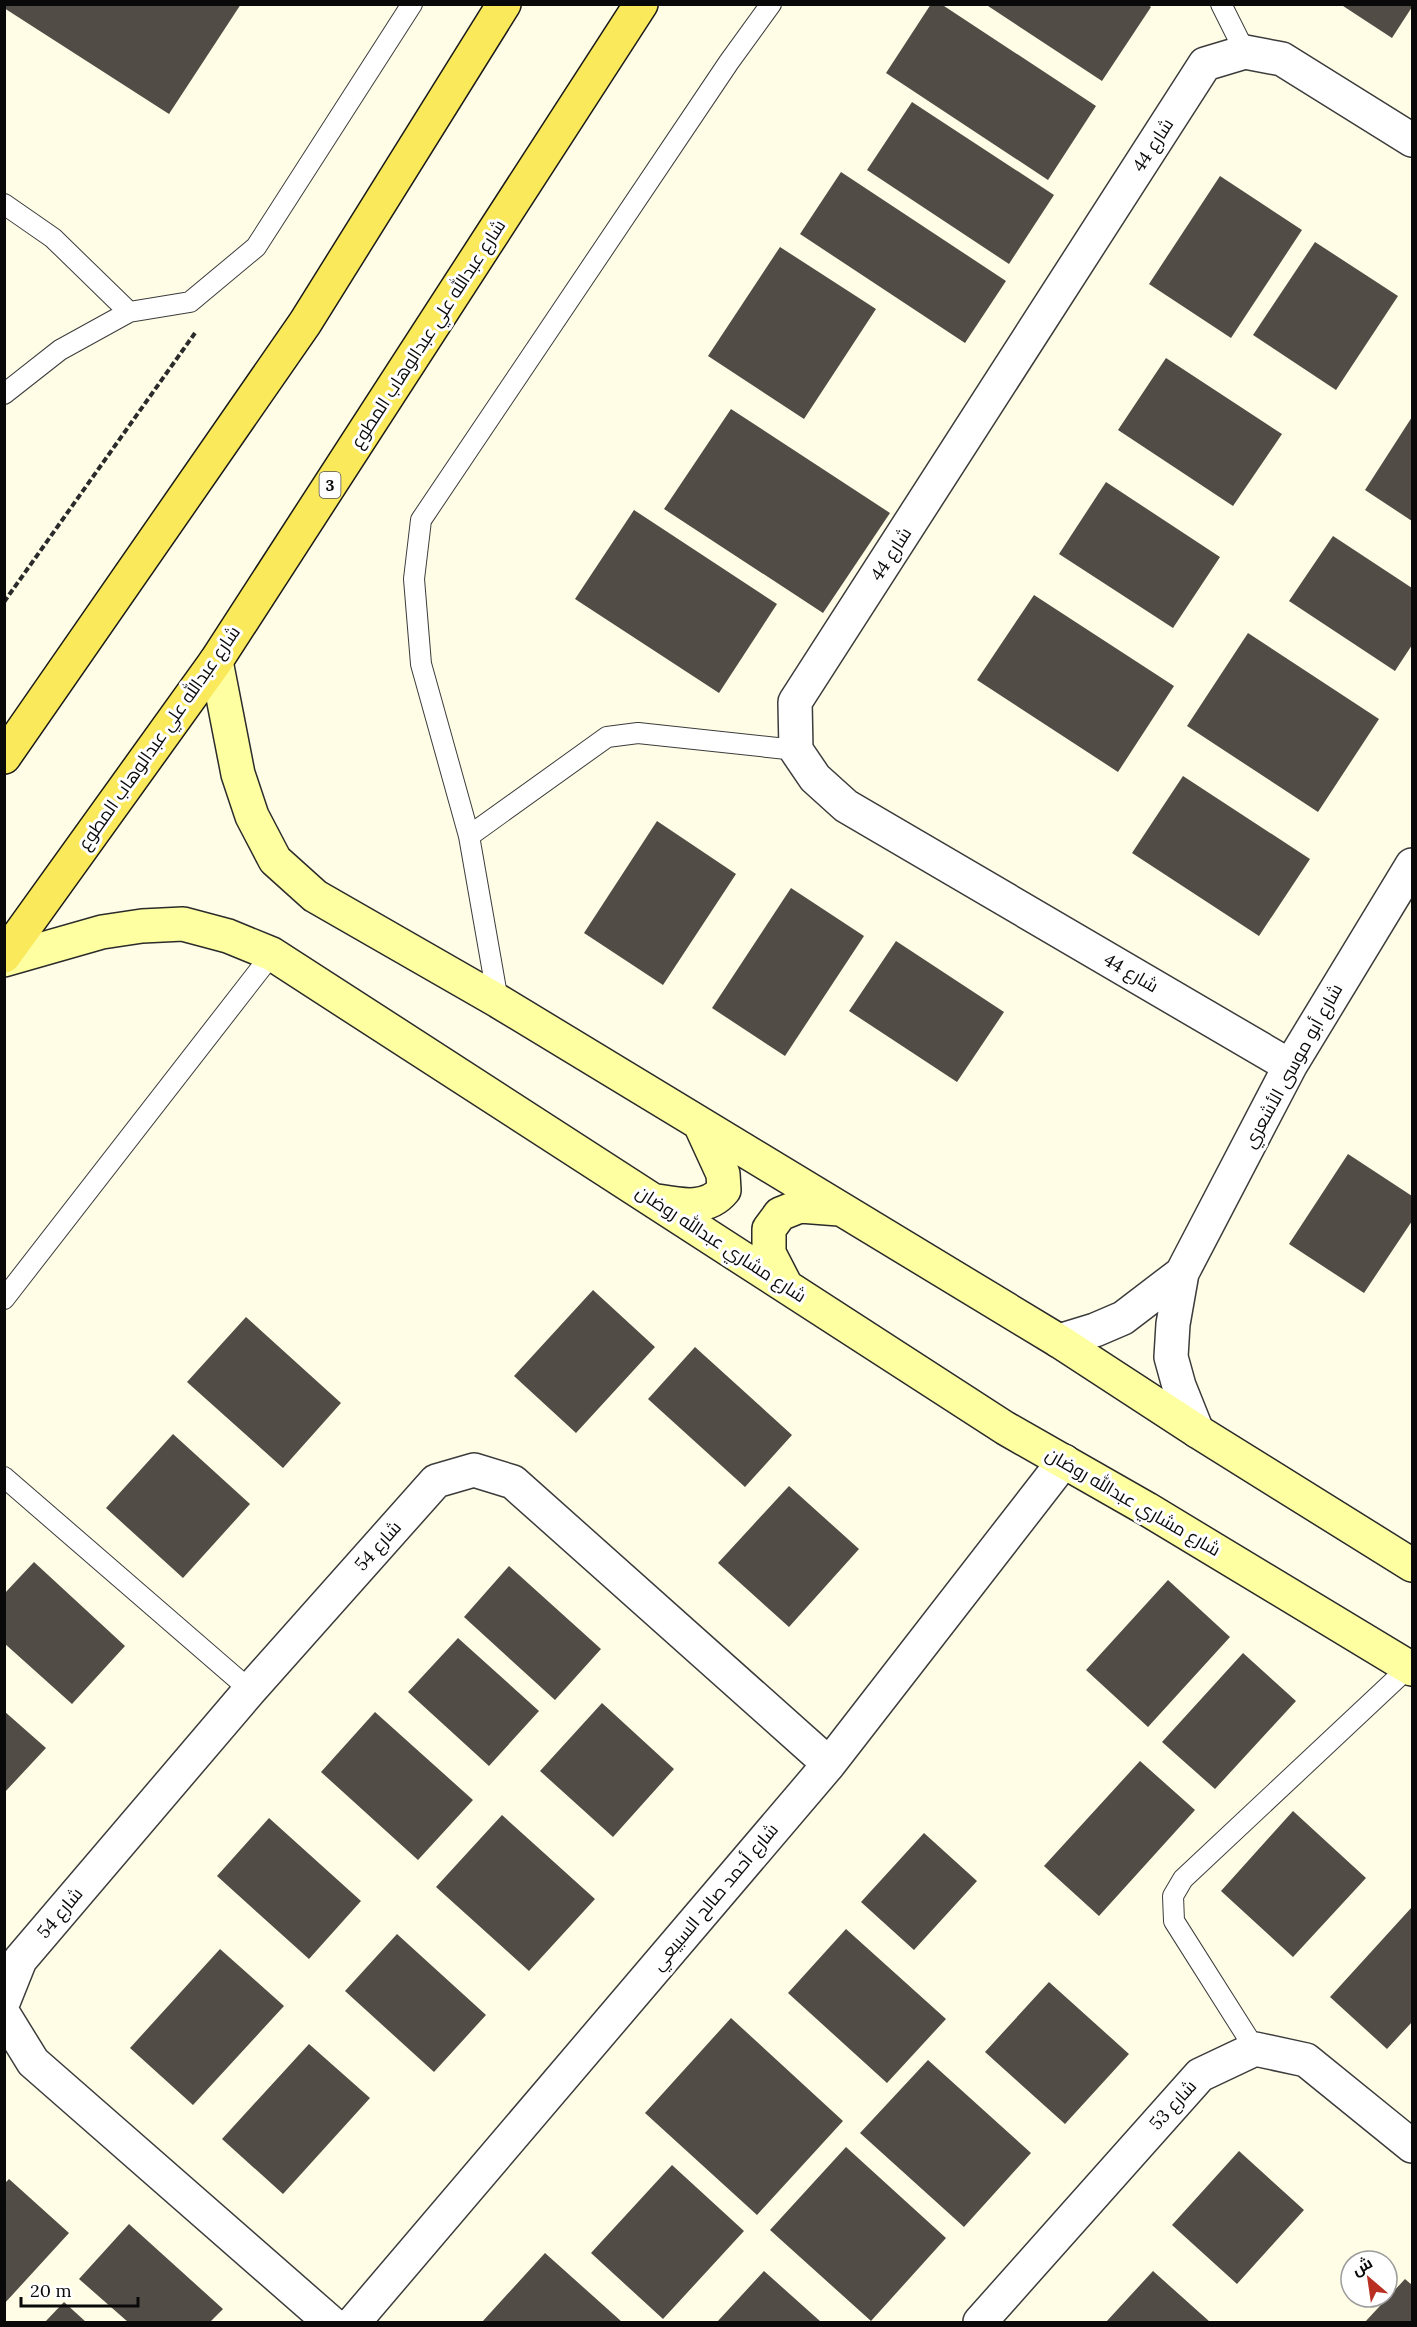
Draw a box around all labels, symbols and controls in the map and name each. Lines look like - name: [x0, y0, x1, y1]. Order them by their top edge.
- street label: شارع 44: [1127, 114, 1179, 176]
- street label: شارع عبدالله علي عبدالوهاب المطوع: [345, 215, 513, 454]
- road number: 3: [320, 472, 340, 498]
- street label: شارع 44: [865, 523, 917, 585]
- street label: شارع عبدالله علي عبدالوهاب المطوع: [72, 621, 247, 856]
- street label: شارع 44: [1099, 948, 1163, 998]
- street label: شارع أبو موسى الأشعري: [1238, 980, 1350, 1153]
- street label: شارع مشاري عبدالله روضان: [630, 1180, 811, 1310]
- street label: شارع مشاري عبدالله روضان: [1040, 1442, 1225, 1564]
- street label: شارع 54: [349, 1516, 407, 1576]
- street label: شارع أحمد صالح السبيعي: [646, 1818, 785, 1977]
- street label: شارع 54: [32, 1883, 88, 1943]
- street label: شارع 53: [1144, 2075, 1202, 2135]
- north arrow: [1339, 2249, 1399, 2309]
- text: ش: [1348, 2252, 1376, 2280]
- scale bar: [21, 2270, 138, 2308]
- text: 20 m: [30, 2279, 72, 2302]

